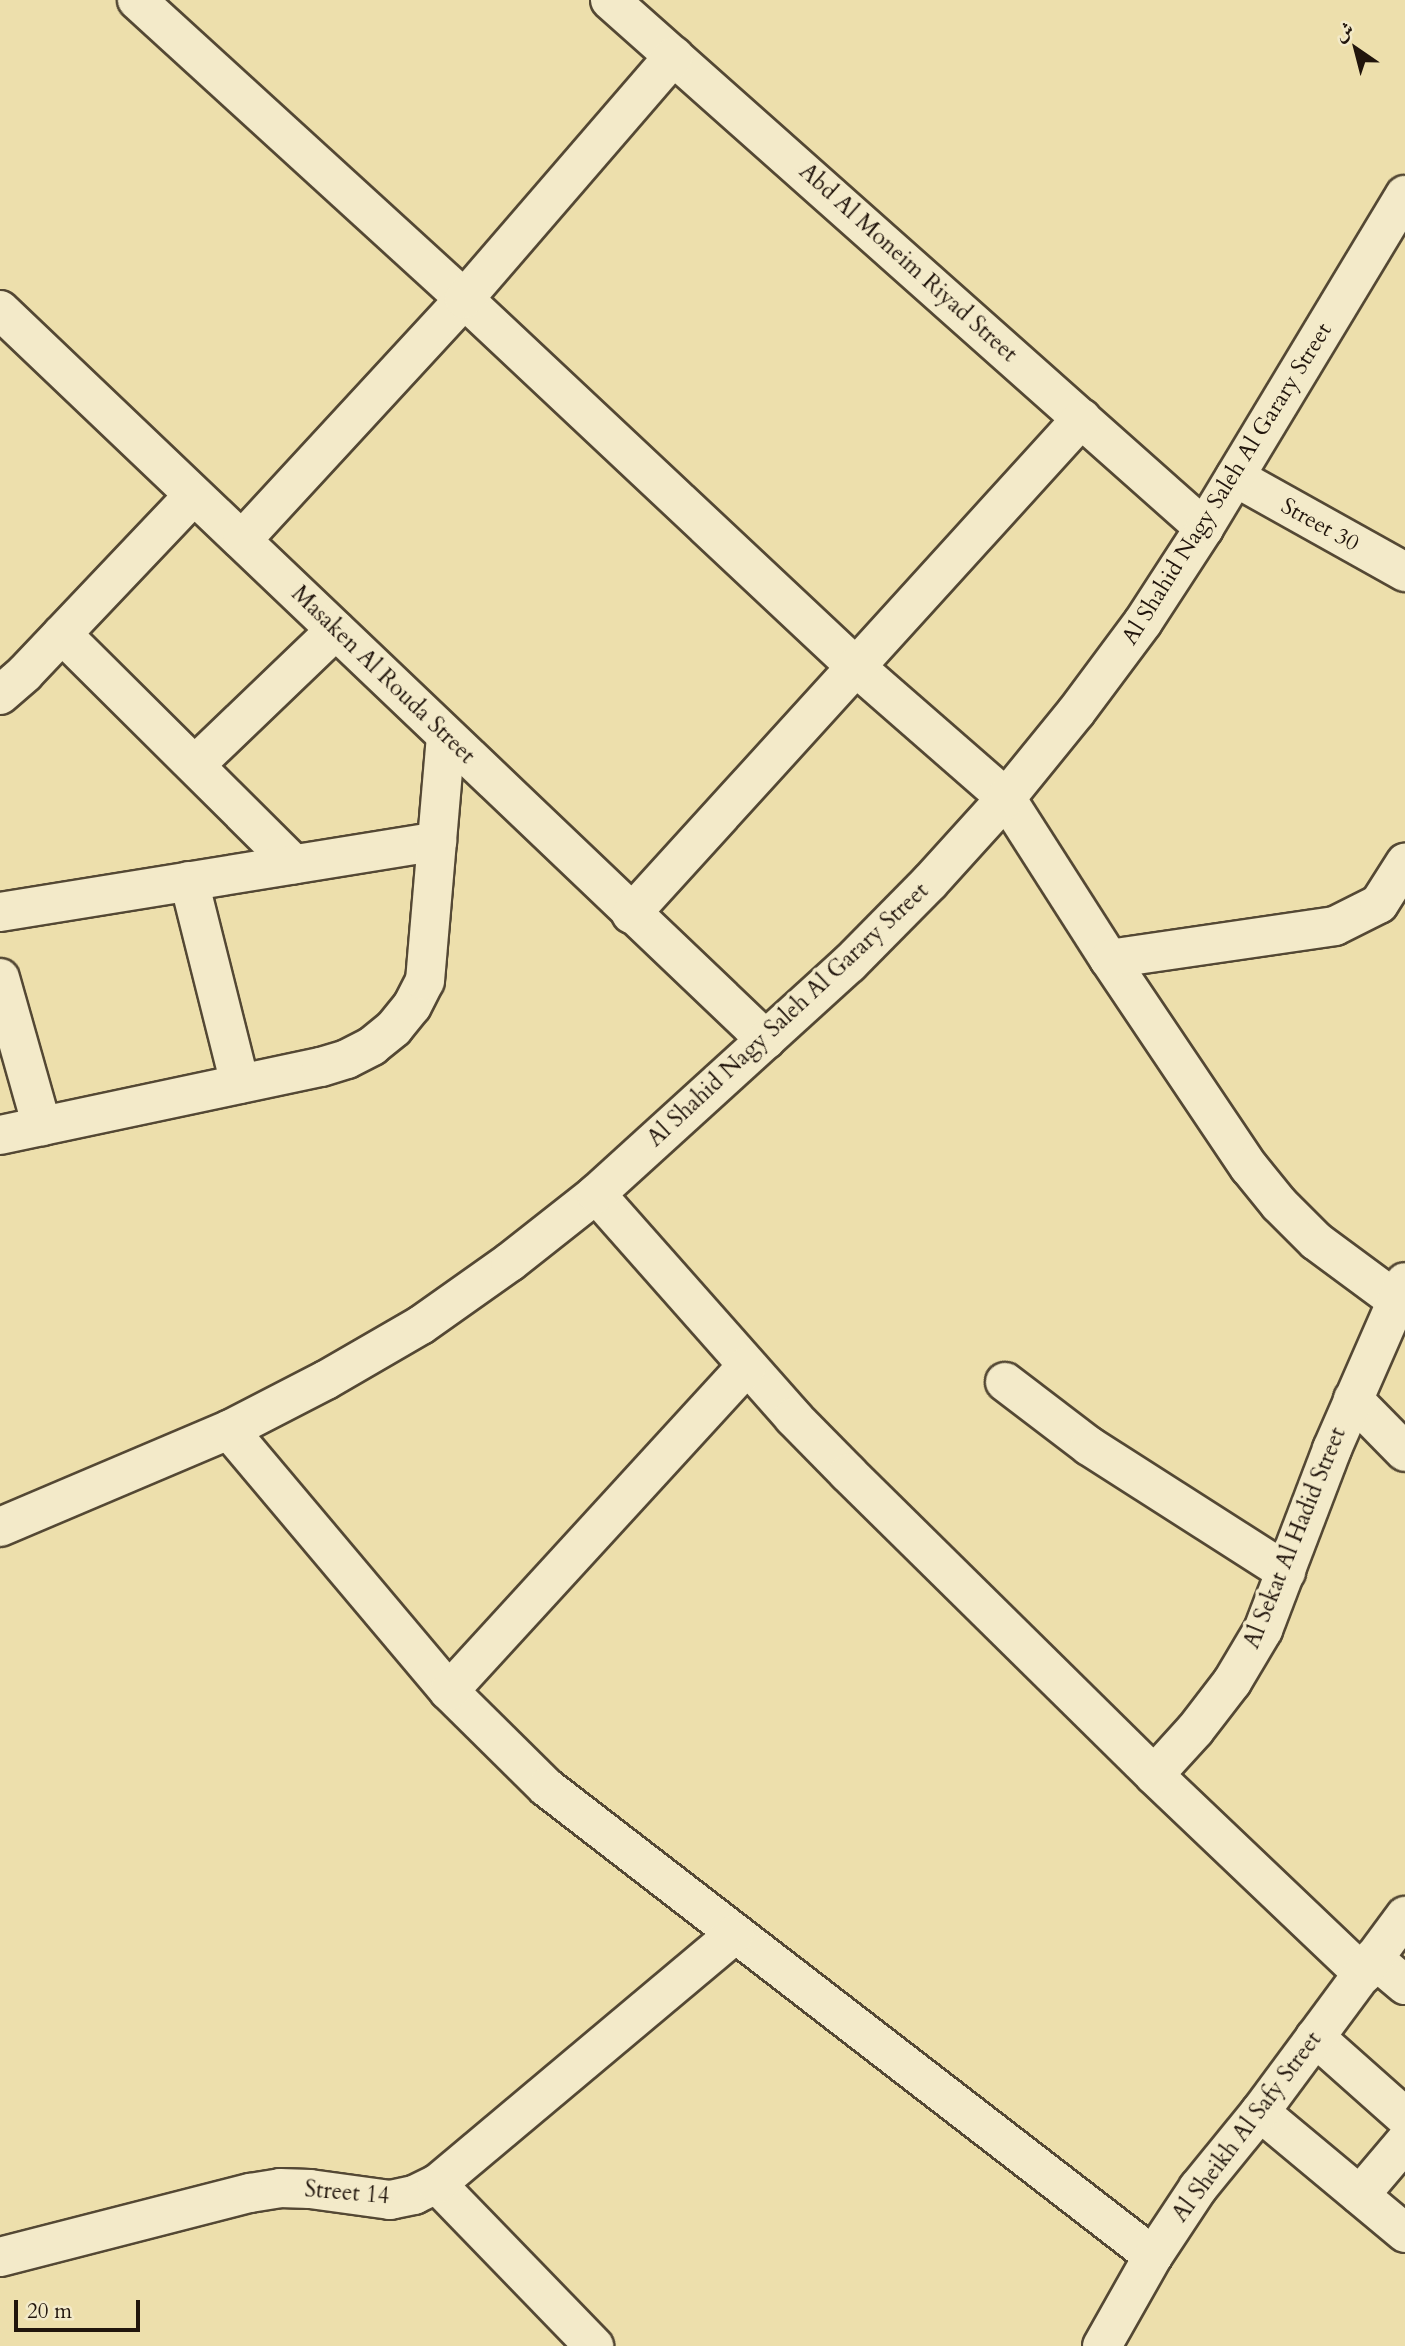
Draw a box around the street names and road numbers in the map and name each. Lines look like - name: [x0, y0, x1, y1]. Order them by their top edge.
- street label: Abd Al Moneim Riyad Street: [793, 158, 1023, 368]
- street label: Al Shahid Nagy Saleh Al Garary Street: [1116, 318, 1338, 650]
- street label: Street 30: [1276, 492, 1364, 558]
- street label: Masaken Al Rouda Street: [286, 580, 480, 770]
- street label: Al Shahid Nagy Saleh Al Garary Street: [642, 877, 934, 1153]
- street label: Al Sekat Al Hadid Street: [1238, 1423, 1352, 1653]
- street label: Al Sheikh Al Safy Street: [1166, 2026, 1328, 2228]
- street label: Street 14: [303, 2176, 391, 2210]

